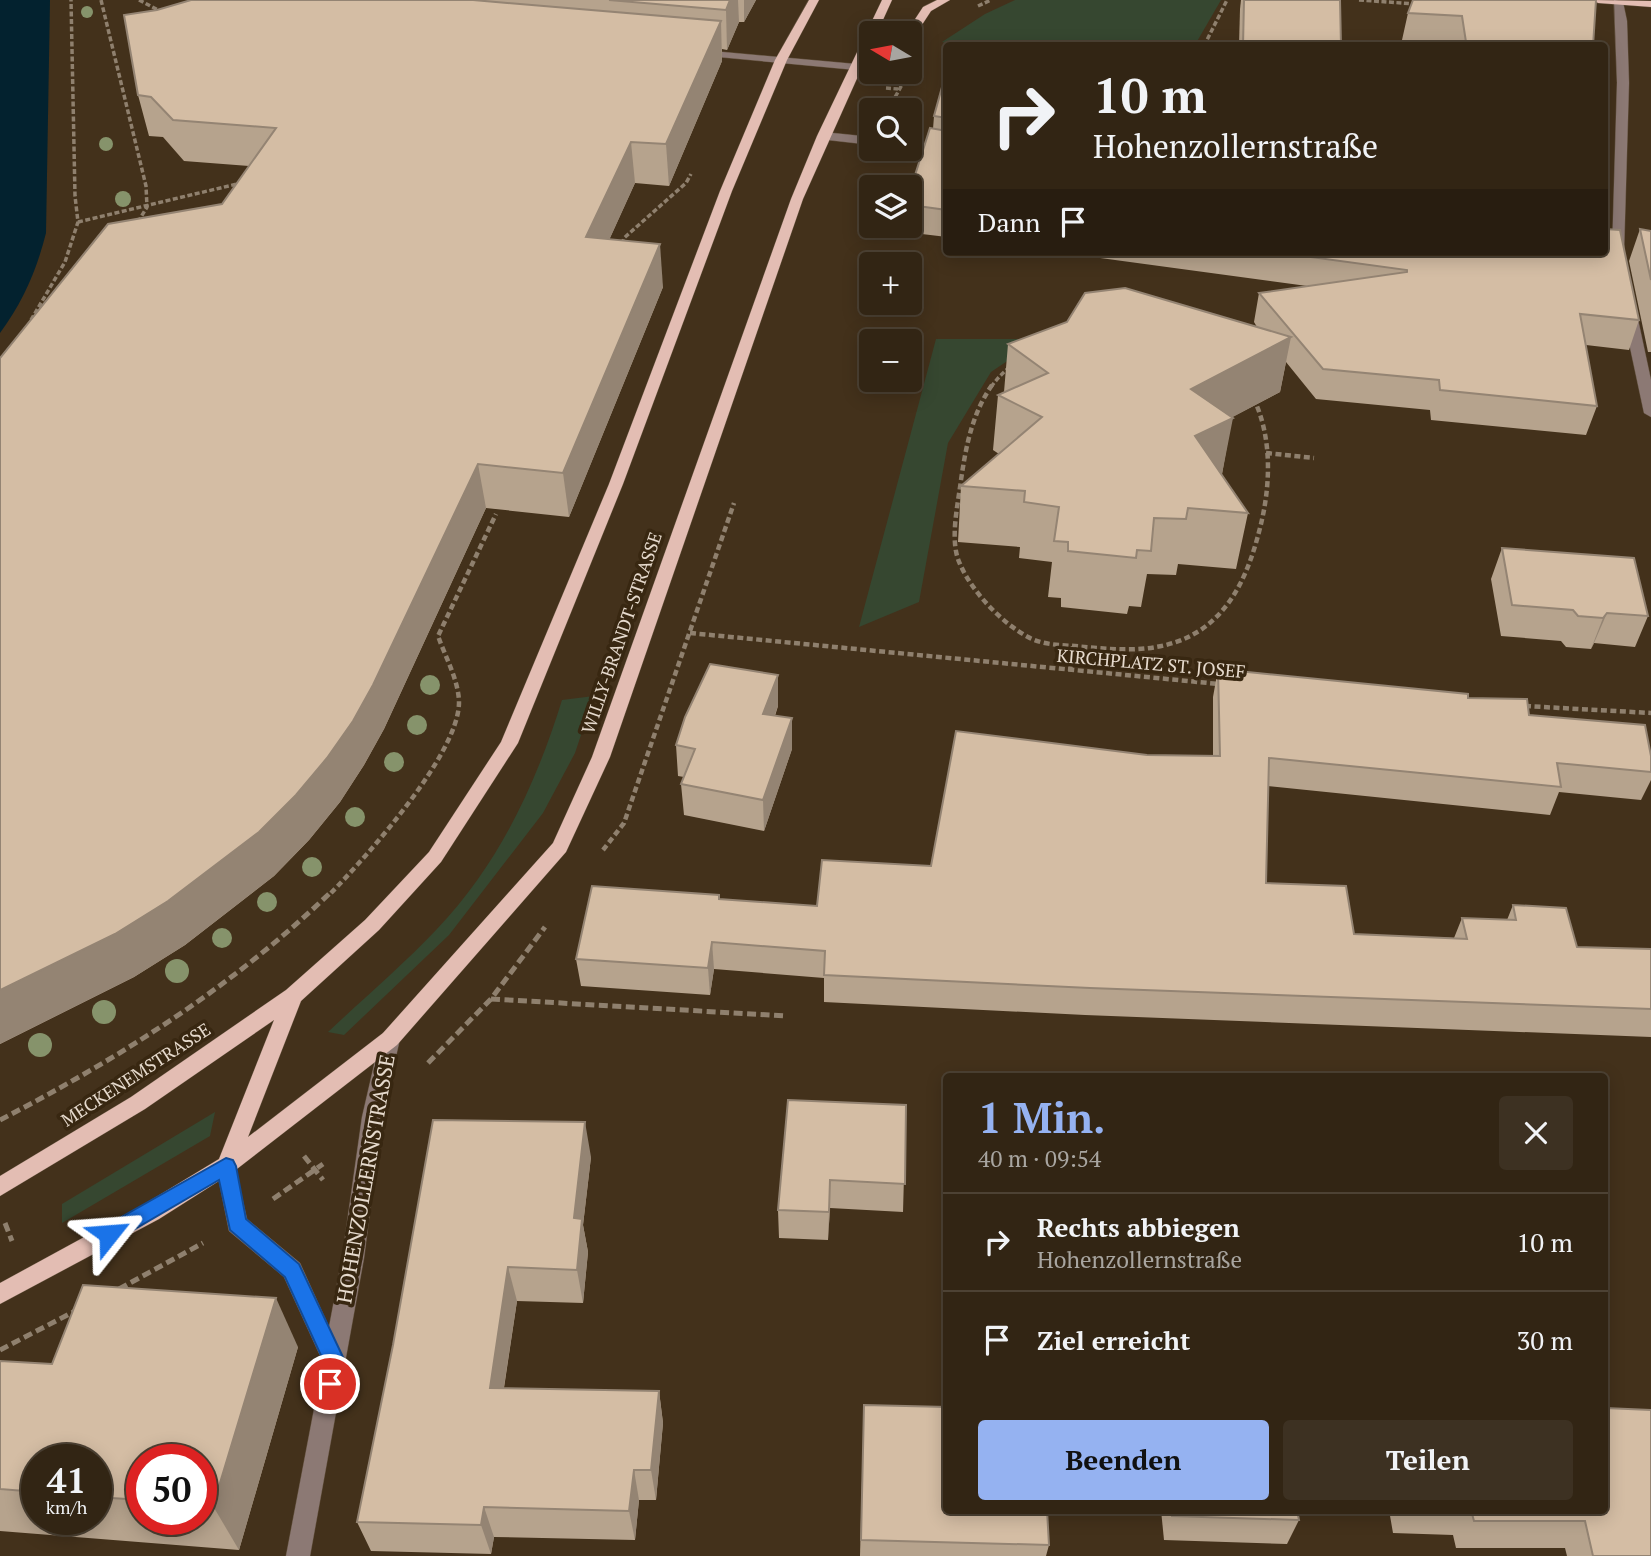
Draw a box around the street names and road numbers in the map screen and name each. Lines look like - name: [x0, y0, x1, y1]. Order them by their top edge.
- street label: WILLY-BRANDT-STRASSE: [575, 529, 667, 737]
- street label: KIRCHPLATZ ST. JOSEF: [1056, 643, 1246, 683]
- street label: MECKENEMSTRASSE: [56, 1017, 215, 1131]
- street label: HOHENZOLLERNSTRASSE: [329, 1052, 401, 1305]

